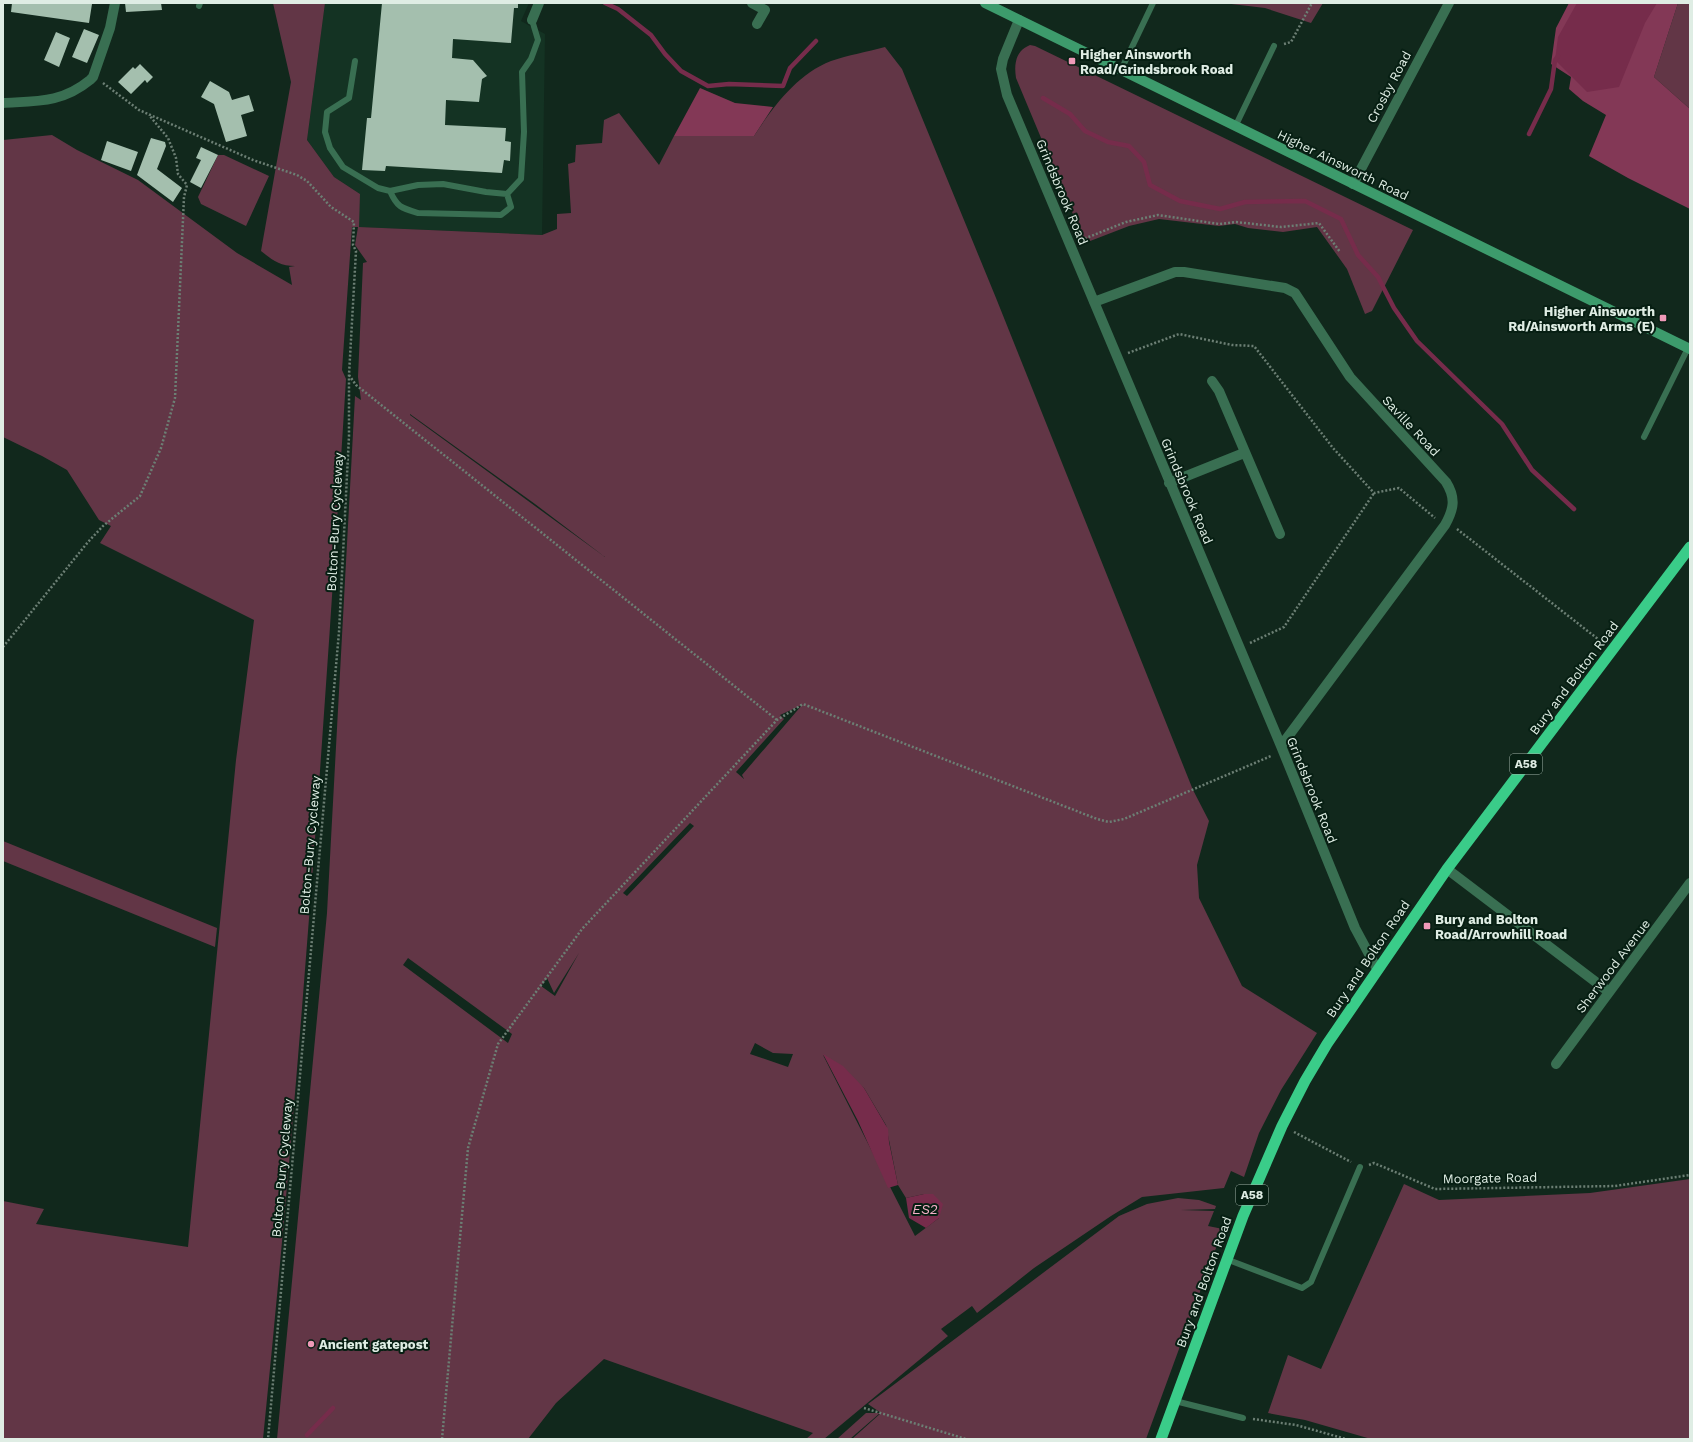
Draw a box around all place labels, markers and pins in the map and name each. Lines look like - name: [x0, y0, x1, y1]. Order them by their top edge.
- place label: Higher Ainsworth Road/Grindsbrook Road: [1080, 47, 1233, 77]
- marker: Higher Ainsworth Road/Grindsbrook Road: [1067, 56, 1077, 66]
- place label: Higher Ainsworth Rd/Ainsworth Arms (E): [1508, 304, 1655, 334]
- marker: Higher Ainsworth Rd/Ainsworth Arms (E): [1658, 313, 1668, 323]
- place label: Bury and Bolton Road/Arrowhill Road: [1435, 912, 1567, 942]
- marker: Bury and Bolton Road/Arrowhill Road: [1422, 921, 1432, 931]
- place label: Ancient gatepost: [319, 1337, 429, 1352]
- marker: Ancient gatepost: [306, 1339, 316, 1349]

